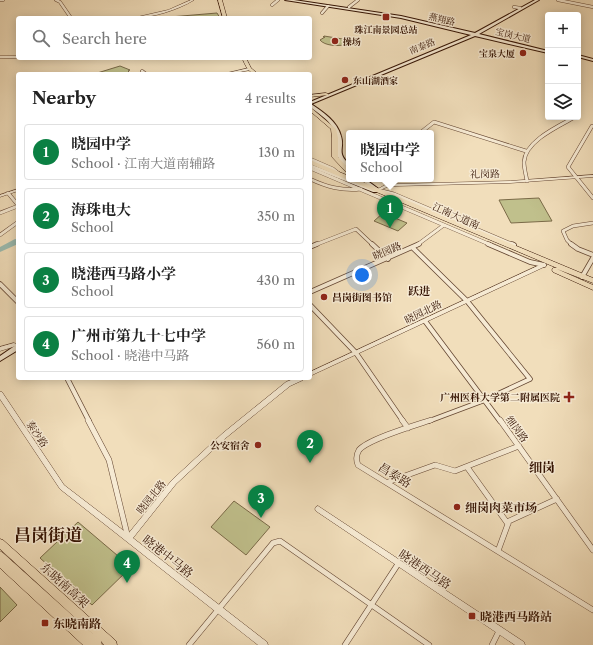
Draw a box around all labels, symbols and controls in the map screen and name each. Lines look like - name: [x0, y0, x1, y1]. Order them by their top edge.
- street label: 燕翔路: [428, 11, 456, 27]
- marker: 珠江南景园总站: [381, 12, 391, 22]
- map controls: [545, 12, 581, 120]
- button: +: [545, 12, 581, 48]
- search box: [16, 16, 312, 60]
- place label: 珠江南景园总站: [353, 24, 418, 35]
- street label: 宝岗大道: [494, 26, 532, 44]
- icon: search: [30, 27, 52, 49]
- text: Search here: [62, 29, 147, 48]
- marker: 操场: [330, 36, 340, 46]
- place label: 操场: [342, 36, 361, 47]
- street label: 南泰路: [407, 36, 437, 56]
- place label: 宝泉大厦: [479, 48, 515, 59]
- marker: 宝泉大厦: [518, 48, 528, 58]
- button: −: [545, 48, 581, 84]
- marker: 东山湖酒家: [340, 75, 350, 85]
- place label: 东山湖酒家: [353, 75, 398, 86]
- button: layers: [545, 84, 581, 120]
- text: Nearby: [32, 88, 96, 108]
- text: 4 results: [245, 90, 296, 106]
- popup: [346, 130, 434, 182]
- text: 晓园中学: [71, 134, 131, 153]
- text: 晓园中学: [360, 140, 420, 159]
- text: 1: [43, 144, 49, 160]
- text: 130 m: [259, 144, 295, 160]
- text: School · 江南大道南辅路: [71, 155, 215, 171]
- text: School: [360, 159, 403, 175]
- street label: 礼岗路: [470, 167, 500, 181]
- pin: 1: [377, 195, 403, 228]
- text: 海珠电大: [71, 200, 131, 219]
- street label: 江南大道南: [431, 200, 481, 232]
- text: 2: [42, 208, 50, 224]
- text: 350 m: [257, 208, 295, 224]
- text: School: [71, 219, 114, 235]
- street label: 晓园路: [371, 239, 403, 263]
- text: 晓港西马路小学: [71, 264, 176, 283]
- your location: [352, 265, 372, 285]
- text: 3: [42, 272, 50, 288]
- text: 430 m: [257, 272, 295, 288]
- text: School: [71, 283, 114, 299]
- district label: 跃进: [408, 284, 431, 298]
- place label: 昌岗街图书馆: [332, 291, 392, 304]
- marker: 昌岗街图书馆: [319, 292, 329, 302]
- street label: 晓园北路: [402, 297, 444, 327]
- text: 广州市第九十七中学: [71, 326, 206, 345]
- text: 4: [42, 336, 50, 352]
- text: 560 m: [257, 336, 295, 352]
- text: School · 晓港中马路: [71, 347, 189, 363]
- place label: 广州医科大学第二附属医院: [440, 391, 560, 404]
- marker: 广州医科大学第二附属医院: [563, 391, 575, 403]
- street label: 细岗路: [503, 413, 531, 445]
- street label: 泰沙路: [23, 418, 51, 450]
- pin: 2: [297, 430, 323, 463]
- place label: 公安宿舍: [210, 439, 250, 452]
- marker: 公安宿舍: [253, 440, 263, 450]
- street label: 昌泰路: [376, 459, 414, 491]
- district label: 细岗: [529, 459, 555, 475]
- street label: 晓园北路: [133, 477, 169, 517]
- pin: 3: [248, 485, 274, 518]
- place label: 细岗肉菜市场: [465, 500, 537, 515]
- marker: 细岗肉菜市场: [452, 502, 462, 512]
- district label: 昌岗街道: [14, 525, 82, 545]
- street label: 晓港中马路: [140, 532, 196, 580]
- street label: 晓港西马路: [396, 546, 454, 592]
- pin: 4: [114, 550, 140, 583]
- street label: 东晓南高架: [38, 559, 92, 611]
- place label: 晓港西马路站: [480, 609, 552, 624]
- marker: 晓港西马路站: [467, 611, 477, 621]
- place label: 东晓南路: [53, 616, 101, 631]
- marker: 东晓南路: [40, 618, 50, 628]

